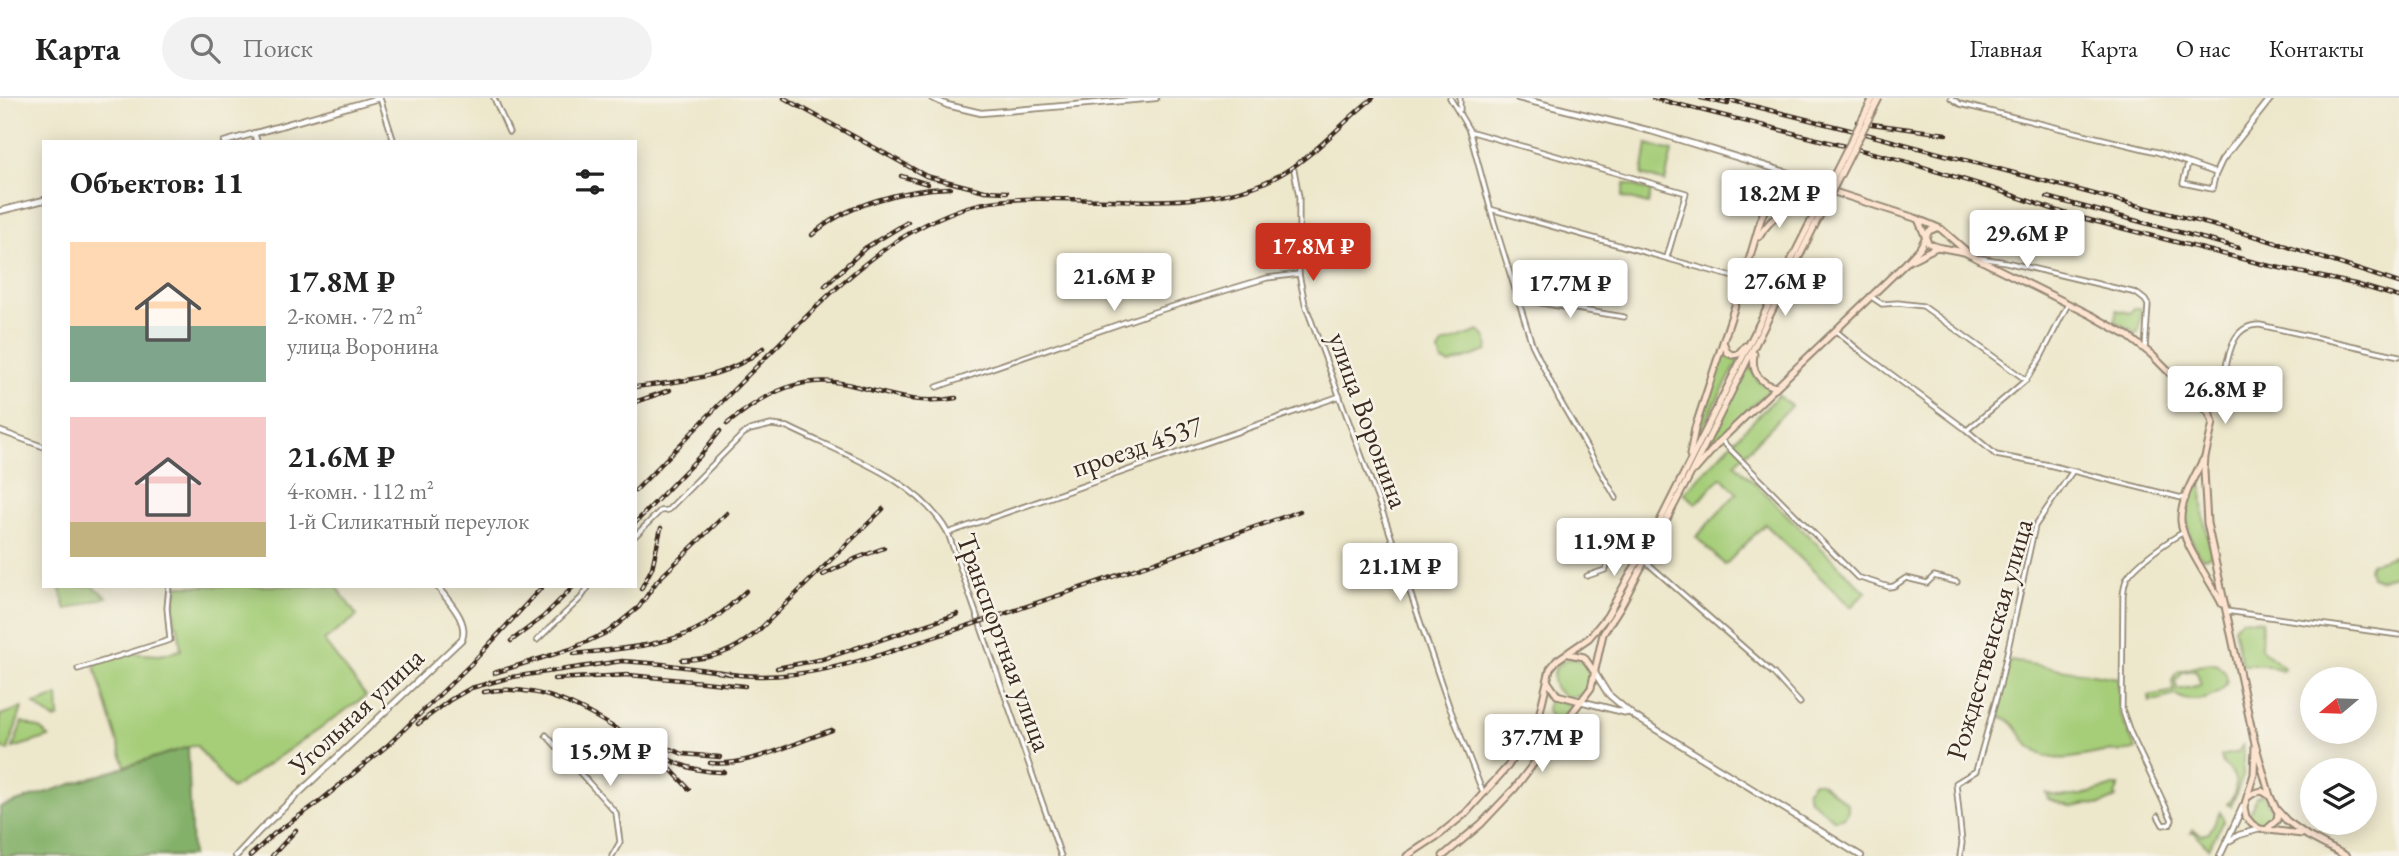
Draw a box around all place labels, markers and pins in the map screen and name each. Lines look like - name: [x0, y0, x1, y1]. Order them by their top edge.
- pin: 18.2M ₽: [1714, 170, 1844, 230]
- pin: 29.6M ₽: [1962, 211, 2092, 270]
- pin: 17.8M ₽: [1248, 223, 1378, 283]
- pin: 21.6M ₽: [1049, 254, 1179, 313]
- pin: 27.6M ₽: [1720, 258, 1850, 318]
- pin: 17.7M ₽: [1505, 260, 1635, 320]
- pin: 26.8M ₽: [2160, 366, 2290, 426]
- pin: 11.9M ₽: [1549, 518, 1679, 578]
- pin: 21.1M ₽: [1335, 544, 1465, 603]
- pin: 37.7M ₽: [1477, 714, 1607, 774]
- pin: 15.9M ₽: [545, 728, 675, 788]

